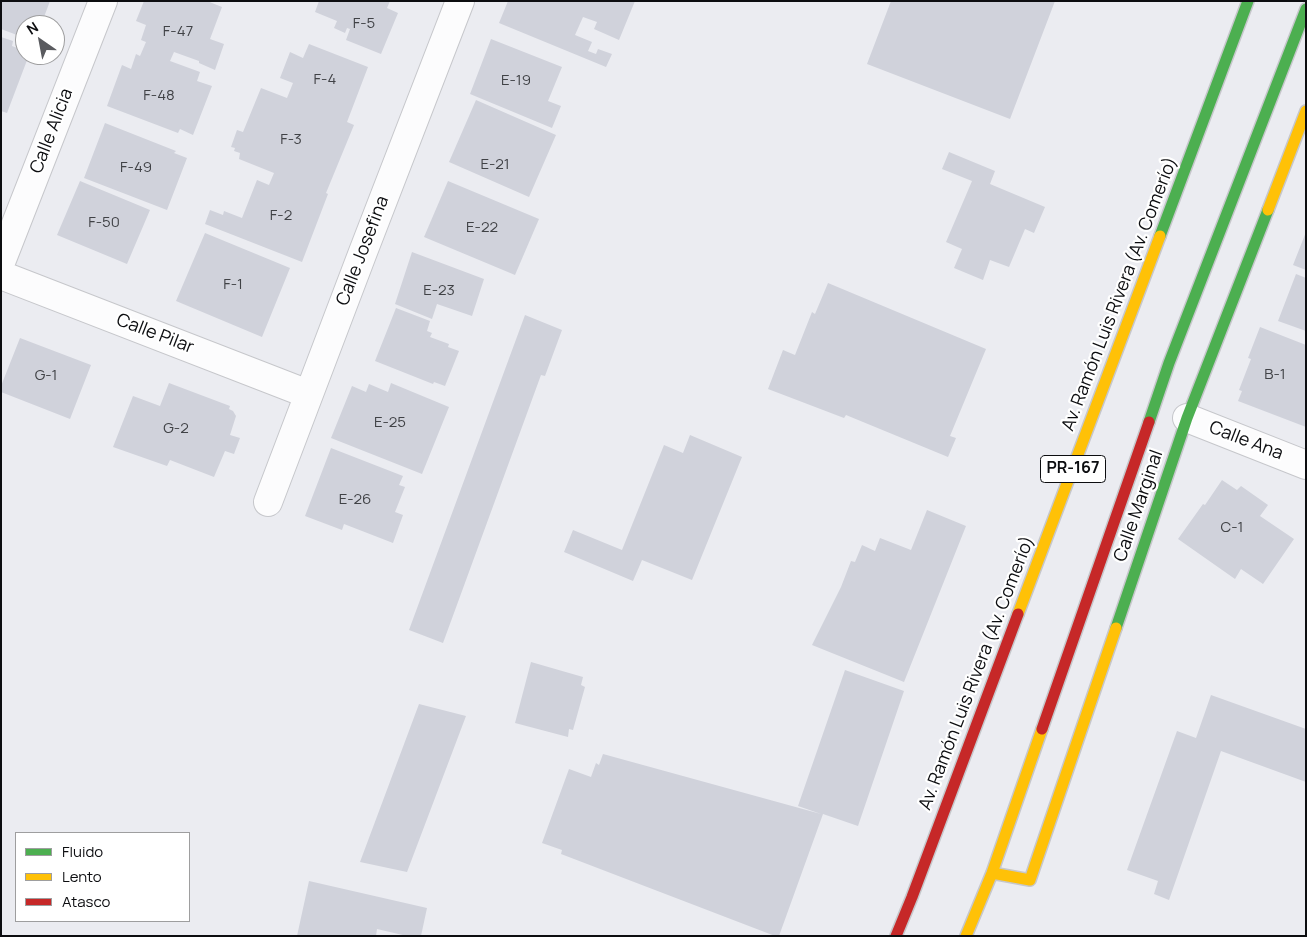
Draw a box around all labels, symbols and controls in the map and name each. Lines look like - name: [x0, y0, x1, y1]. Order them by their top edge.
- north arrow: [15, 15, 65, 65]
- house number: F-5: [353, 15, 375, 33]
- text: N: [23, 17, 41, 39]
- house number: F-47: [163, 23, 193, 41]
- house number: F-4: [314, 71, 336, 89]
- house number: E-19: [501, 72, 531, 90]
- street label: Calle Alicia: [26, 86, 78, 176]
- house number: F-48: [143, 87, 175, 105]
- house number: F-3: [280, 131, 302, 149]
- street label: Av. Ramón Luis Rivera (Av. Comerío): [1058, 154, 1182, 434]
- house number: E-21: [480, 156, 510, 174]
- house number: F-49: [120, 159, 152, 177]
- street label: Calle Josefina: [332, 193, 394, 309]
- house number: F-2: [270, 207, 292, 225]
- house number: F-50: [88, 214, 120, 232]
- house number: E-22: [466, 219, 498, 237]
- house number: F-1: [223, 276, 243, 294]
- house number: E-23: [423, 282, 455, 300]
- street label: Calle Pilar: [113, 309, 197, 359]
- house number: B-1: [1264, 366, 1286, 384]
- house number: G-1: [35, 367, 57, 385]
- house number: E-25: [374, 414, 406, 432]
- street label: Calle Ana: [1206, 417, 1286, 465]
- house number: G-2: [163, 420, 189, 438]
- street label: Calle Marginal: [1110, 447, 1168, 565]
- road number: PR-167: [1040, 456, 1106, 482]
- house number: E-26: [339, 491, 371, 509]
- house number: C-1: [1221, 519, 1243, 537]
- street label: Av. Ramón Luis Rivera (Av. Comerío): [915, 533, 1039, 813]
- legend: [15, 832, 190, 922]
- text: Fluido: [62, 841, 103, 862]
- text: Lento: [62, 866, 102, 887]
- text: Atasco: [62, 891, 110, 912]

